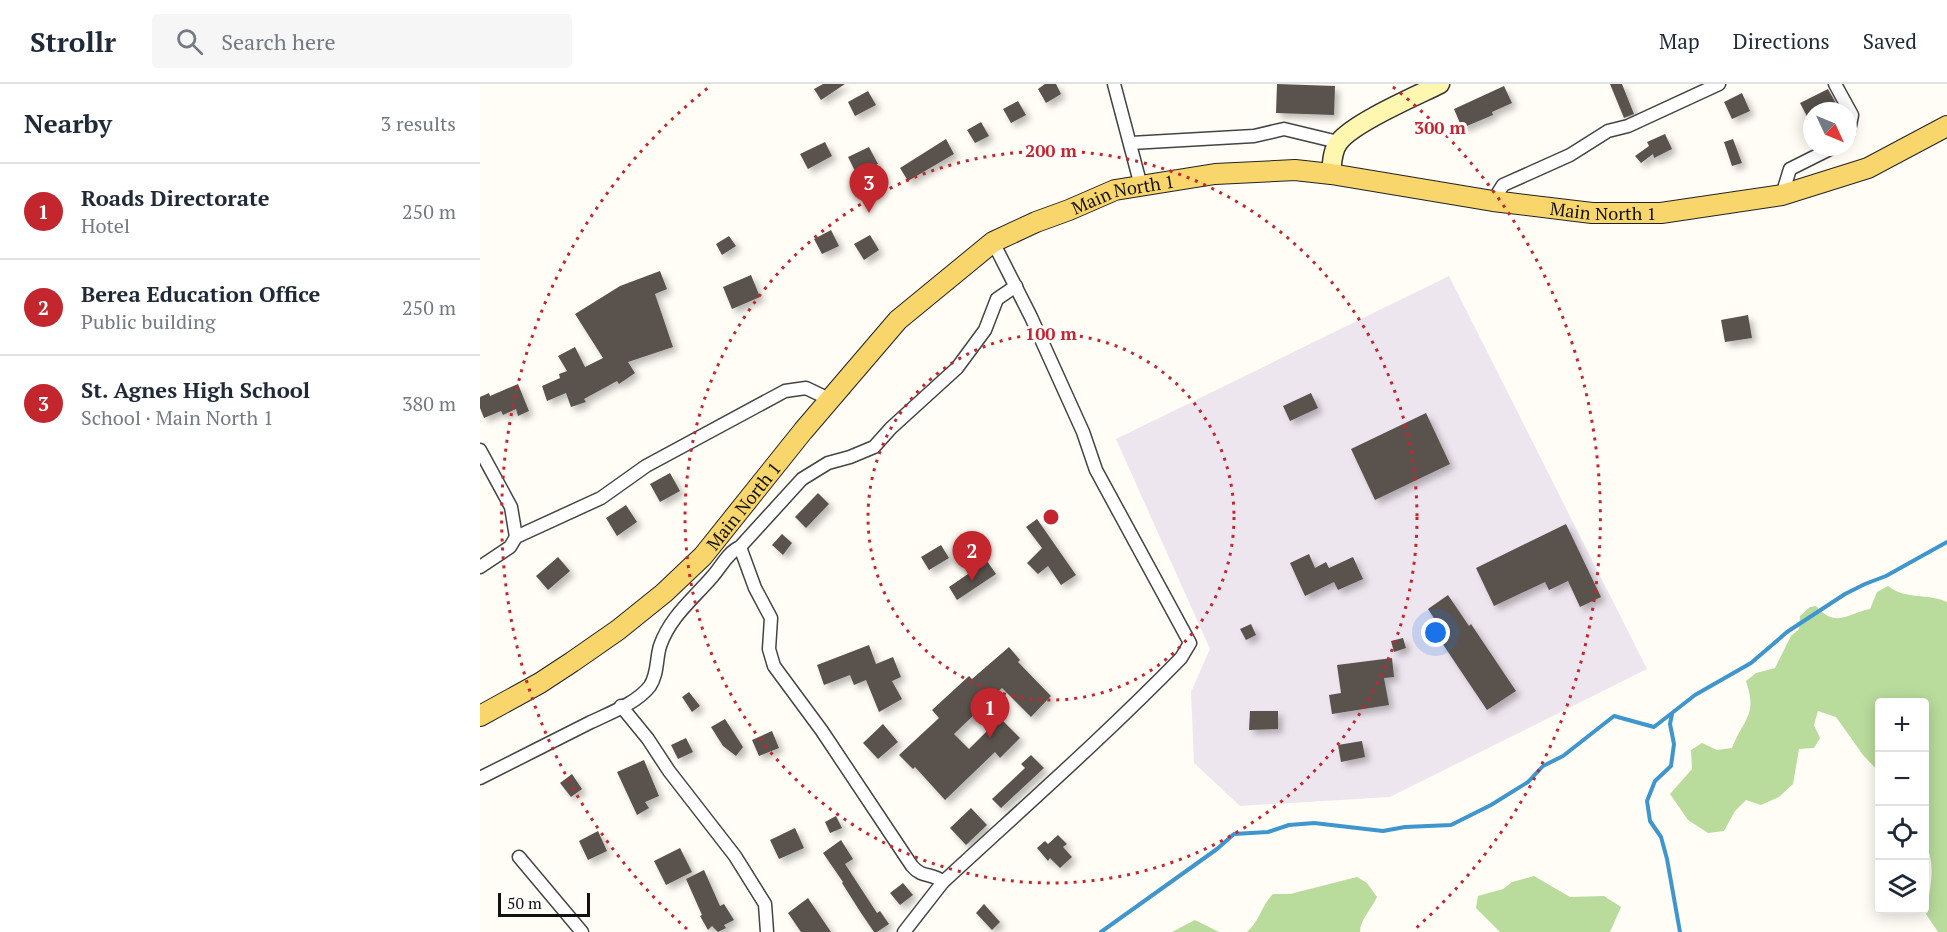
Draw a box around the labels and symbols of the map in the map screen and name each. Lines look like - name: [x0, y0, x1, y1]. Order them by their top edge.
- north arrow: [1803, 102, 1857, 156]
- text: 300 m: [1414, 115, 1466, 139]
- text: 200 m: [1025, 138, 1077, 162]
- pin: 3: [850, 164, 888, 213]
- street label: Main North 1: [1067, 169, 1176, 220]
- street label: Main North 1: [1549, 196, 1656, 225]
- text: 100 m: [1025, 321, 1077, 345]
- street label: Main North 1: [701, 457, 786, 555]
- centre of rings: [1041, 507, 1061, 527]
- pin: 2: [952, 532, 992, 581]
- your location: [1421, 618, 1450, 647]
- pin: 1: [970, 688, 1010, 738]
- scale bar: [498, 890, 590, 918]

